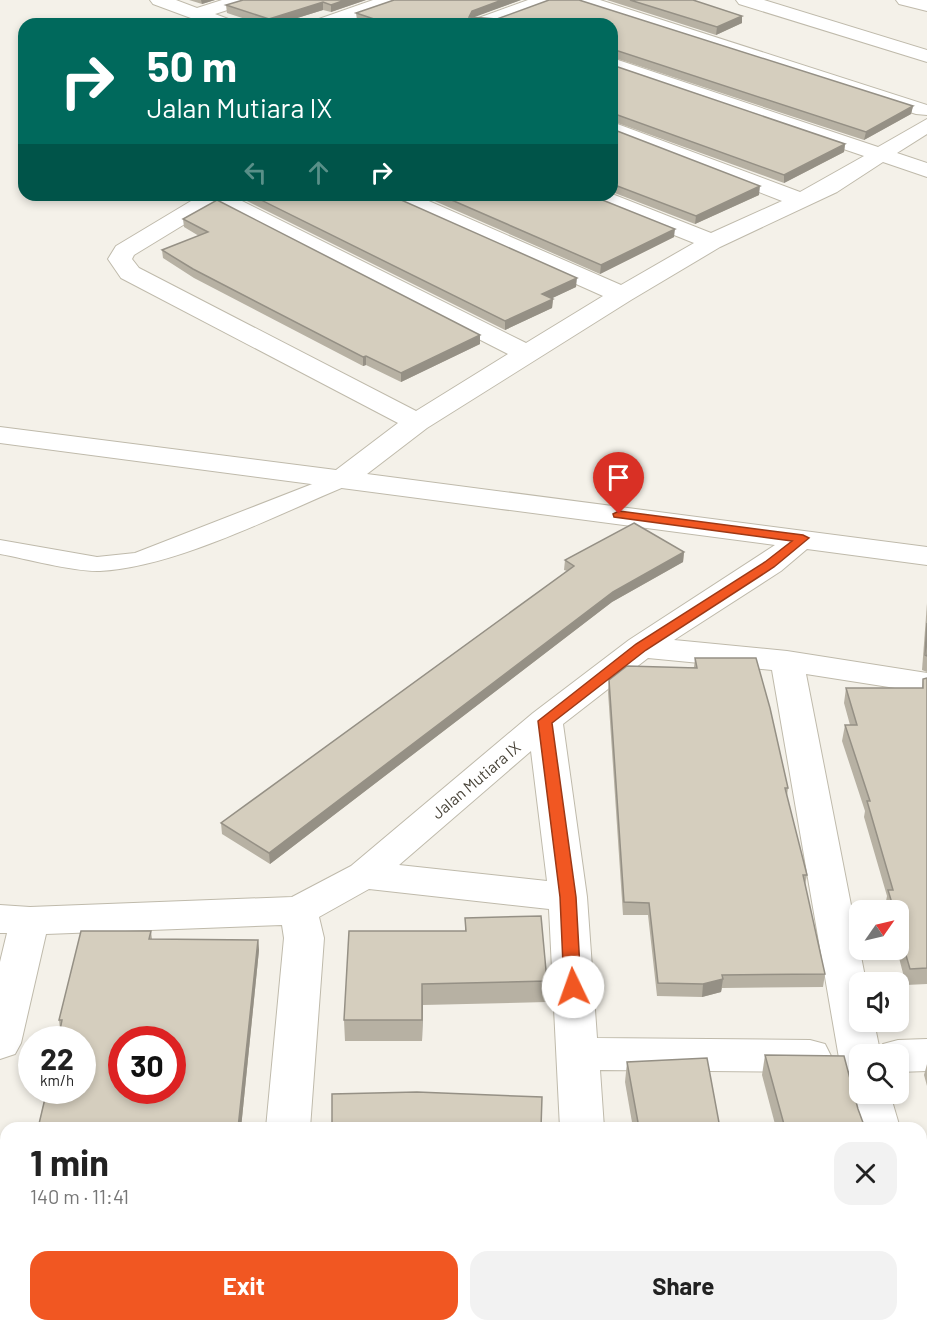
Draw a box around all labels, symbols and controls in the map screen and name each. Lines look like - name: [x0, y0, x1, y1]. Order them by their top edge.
- text: 50 m: [147, 40, 237, 90]
- icon: right: [48, 42, 126, 120]
- text: Jalan Mutiara IX: [147, 91, 333, 123]
- icon: left: [239, 156, 272, 189]
- icon: ahead: [302, 156, 335, 189]
- icon: right: [365, 156, 398, 189]
- pin: [593, 452, 644, 514]
- icon: arrive: [602, 461, 635, 494]
- street label: Jalan Mutiara IX: [427, 737, 524, 822]
- north arrow: [849, 900, 909, 960]
- map controls: [849, 900, 909, 1104]
- position arrow: [541, 955, 605, 1019]
- button: sound: [849, 972, 909, 1032]
- speed limit sign: 30: [108, 1026, 186, 1104]
- text: 22: [40, 1040, 74, 1076]
- button: search: [849, 1044, 909, 1104]
- text: km/h: [40, 1071, 74, 1089]
- text: 1 min: [30, 1140, 109, 1183]
- button: close: [834, 1142, 897, 1205]
- text: 140 m · 11:41: [30, 1184, 129, 1208]
- button: Exit: [30, 1251, 458, 1320]
- button: Share: [470, 1251, 897, 1320]

